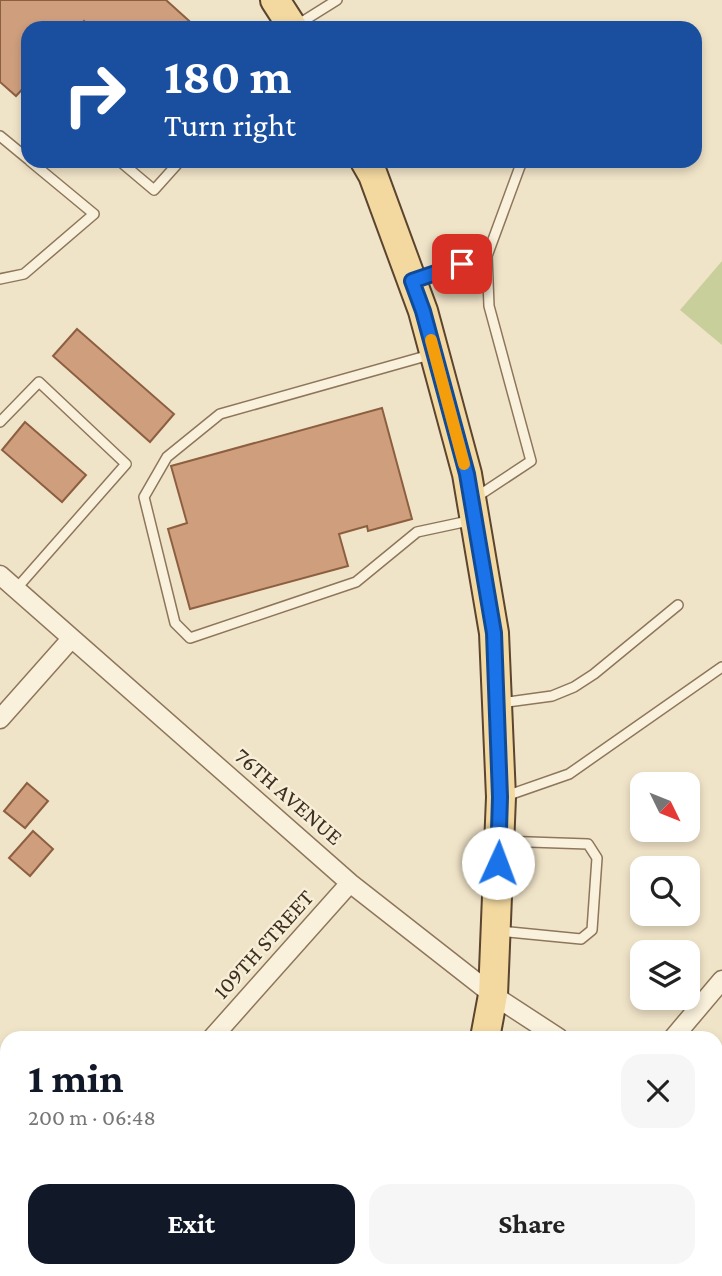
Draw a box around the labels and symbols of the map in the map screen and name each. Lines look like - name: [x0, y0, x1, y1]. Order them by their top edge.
- pin: [432, 234, 492, 294]
- street label: 76TH AVENUE: [230, 742, 348, 850]
- north arrow: [630, 772, 700, 842]
- position arrow: [461, 826, 535, 900]
- street label: 109TH STREET: [207, 884, 319, 1004]

